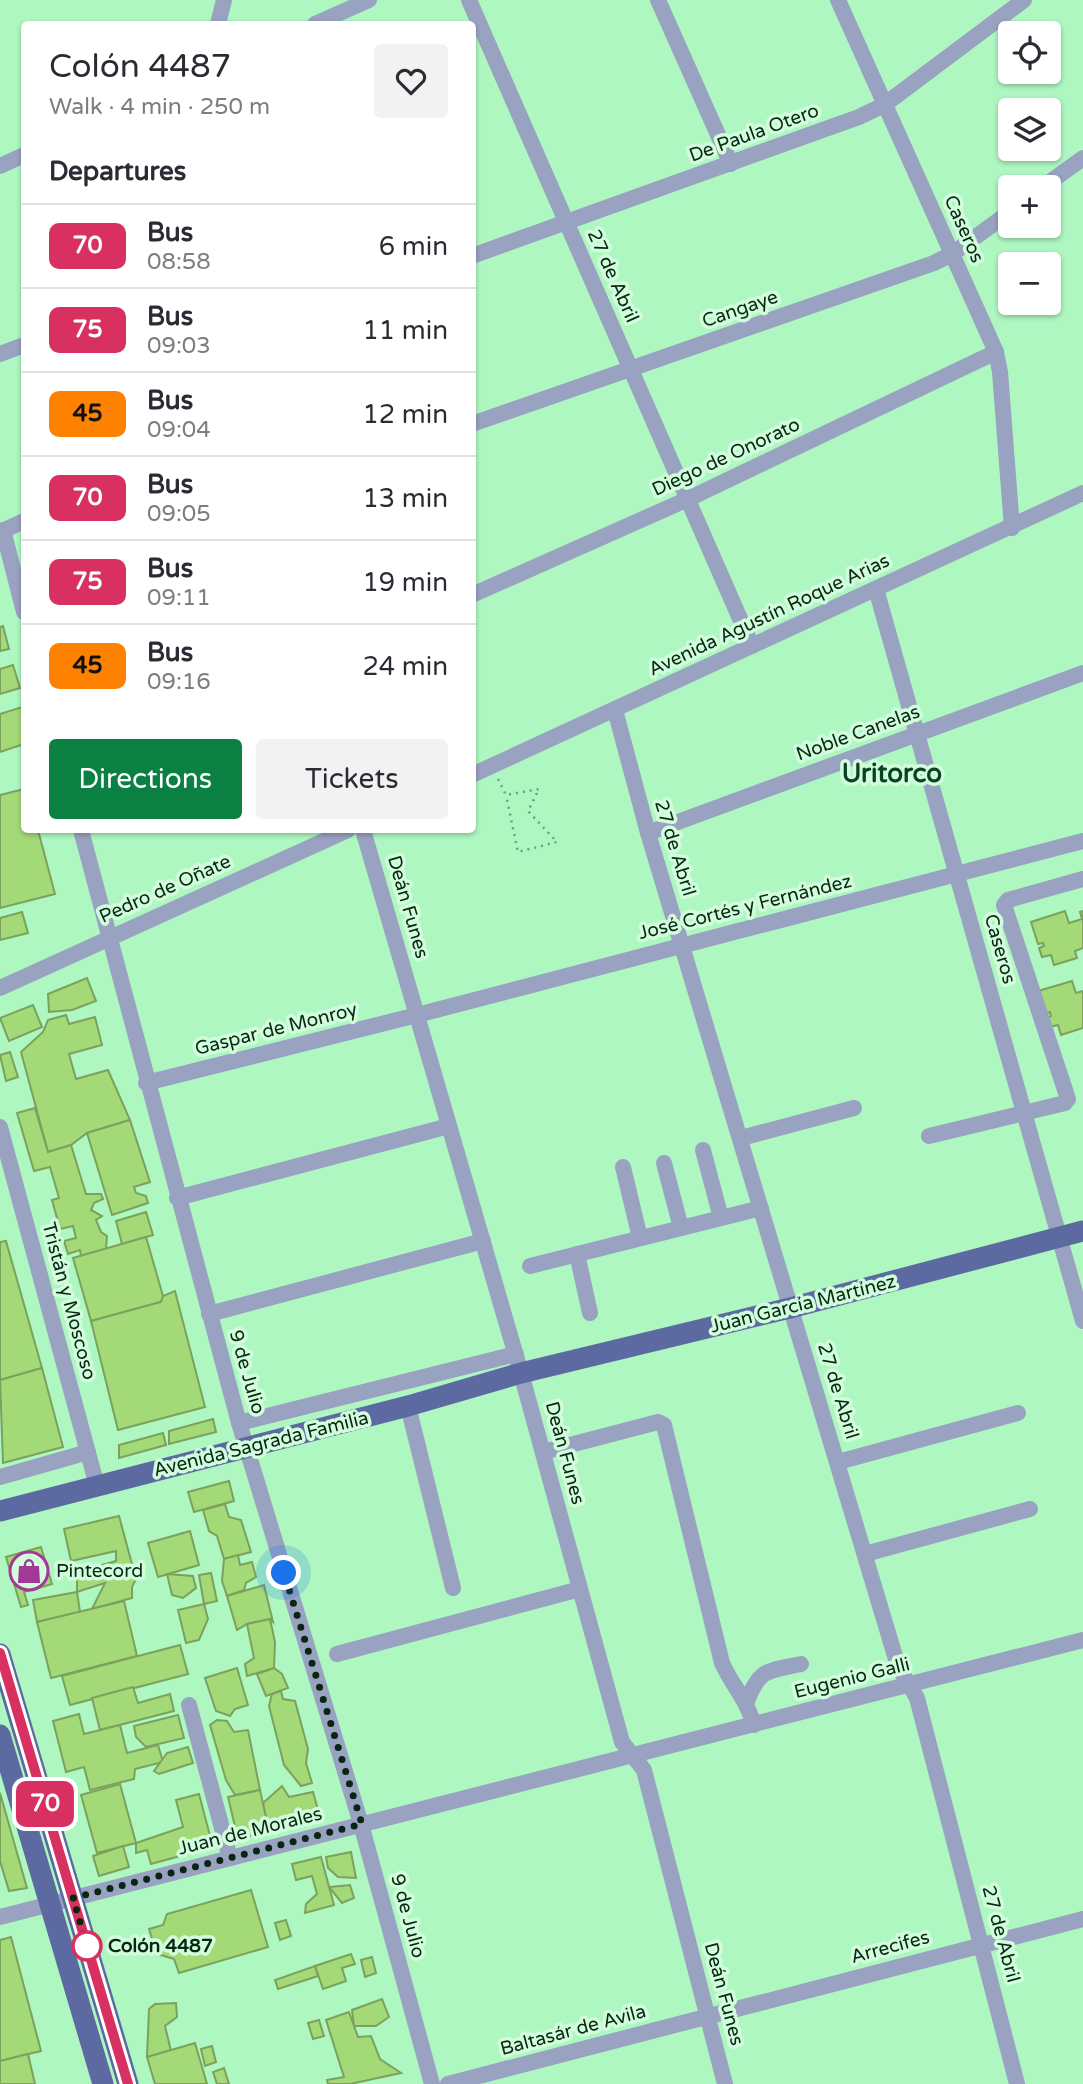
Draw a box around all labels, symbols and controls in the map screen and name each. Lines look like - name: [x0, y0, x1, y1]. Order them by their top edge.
- map controls: [998, 21, 1061, 315]
- button: locate: [998, 21, 1061, 84]
- button: heart: [374, 44, 448, 118]
- text: Colón 4487: [49, 47, 231, 86]
- text: Walk · 4 min · 250 m: [49, 93, 270, 121]
- button: layers: [998, 98, 1061, 161]
- street label: De Paula Otero: [686, 99, 822, 167]
- text: Departures: [49, 156, 186, 187]
- button: +: [998, 175, 1061, 238]
- street label: Caseros: [939, 192, 989, 266]
- text: Bus: [147, 217, 193, 248]
- street label: 27 de Abril: [583, 226, 643, 326]
- text: 70: [72, 231, 103, 260]
- text: 6 min: [379, 231, 448, 262]
- text: 08:58: [147, 248, 211, 276]
- button: −: [998, 252, 1061, 315]
- street label: Cangaye: [699, 286, 781, 332]
- text: Bus: [147, 301, 193, 332]
- text: 75: [72, 315, 103, 344]
- text: 11 min: [362, 315, 448, 346]
- text: 09:03: [147, 332, 211, 360]
- text: Bus: [147, 385, 193, 416]
- text: 45: [72, 399, 103, 428]
- text: 12 min: [362, 399, 448, 430]
- street label: Diego de Onorato: [649, 413, 803, 501]
- text: 09:04: [147, 416, 211, 444]
- text: Bus: [147, 469, 193, 500]
- text: 70: [72, 483, 103, 512]
- text: 13 min: [362, 483, 448, 514]
- text: 09:05: [147, 500, 211, 528]
- street label: Avenida Agustín Roque Arias: [645, 549, 893, 681]
- text: Bus: [147, 553, 193, 584]
- text: 75: [72, 567, 103, 596]
- text: 19 min: [362, 567, 448, 598]
- text: 09:11: [147, 584, 211, 612]
- text: Bus: [147, 637, 193, 668]
- text: 45: [72, 651, 103, 680]
- text: 24 min: [362, 651, 448, 682]
- text: 09:16: [147, 668, 211, 696]
- street label: Noble Canelas: [793, 700, 923, 766]
- button: Directions: [49, 739, 242, 819]
- button: Tickets: [256, 739, 448, 819]
- district label: Uritorco: [842, 758, 942, 789]
- street label: 27 de Abril: [650, 797, 700, 899]
- street label: Pedro de Oñate: [96, 850, 234, 928]
- street label: Deán Funes: [383, 853, 433, 961]
- street label: José Cortés y Fernández: [636, 870, 854, 944]
- street label: Caseros: [980, 912, 1020, 986]
- street label: Gaspar de Monroy: [193, 998, 359, 1060]
- street label: Tristán y Moscoso: [37, 1220, 101, 1382]
- street label: Juan García Martínez: [708, 1270, 898, 1338]
- street label: 9 de Julio: [225, 1328, 269, 1416]
- street label: 27 de Abril: [813, 1340, 863, 1442]
- street label: Deán Funes: [541, 1399, 589, 1507]
- street label: Avenida Sagrada Familia: [151, 1407, 371, 1481]
- shop icon: Pintecord: [8, 1550, 50, 1592]
- your location: [266, 1555, 301, 1590]
- place label: Pintecord: [56, 1560, 143, 1582]
- street label: Eugenio Galli: [792, 1653, 912, 1703]
- line badge: 70: [14, 1781, 76, 1827]
- text: 70: [30, 1789, 60, 1818]
- street label: Juan de Morales: [176, 1802, 324, 1860]
- street label: 9 de Julio: [386, 1872, 430, 1960]
- street label: 27 de Abril: [978, 1883, 1024, 1985]
- street label: Arrecifes: [848, 1926, 932, 1968]
- marker: Colón 4487: [72, 1931, 102, 1961]
- place label: Colón 4487: [108, 1935, 213, 1957]
- street label: Deán Funes: [700, 1940, 748, 2048]
- street label: Baltasár de Avila: [498, 2000, 648, 2060]

